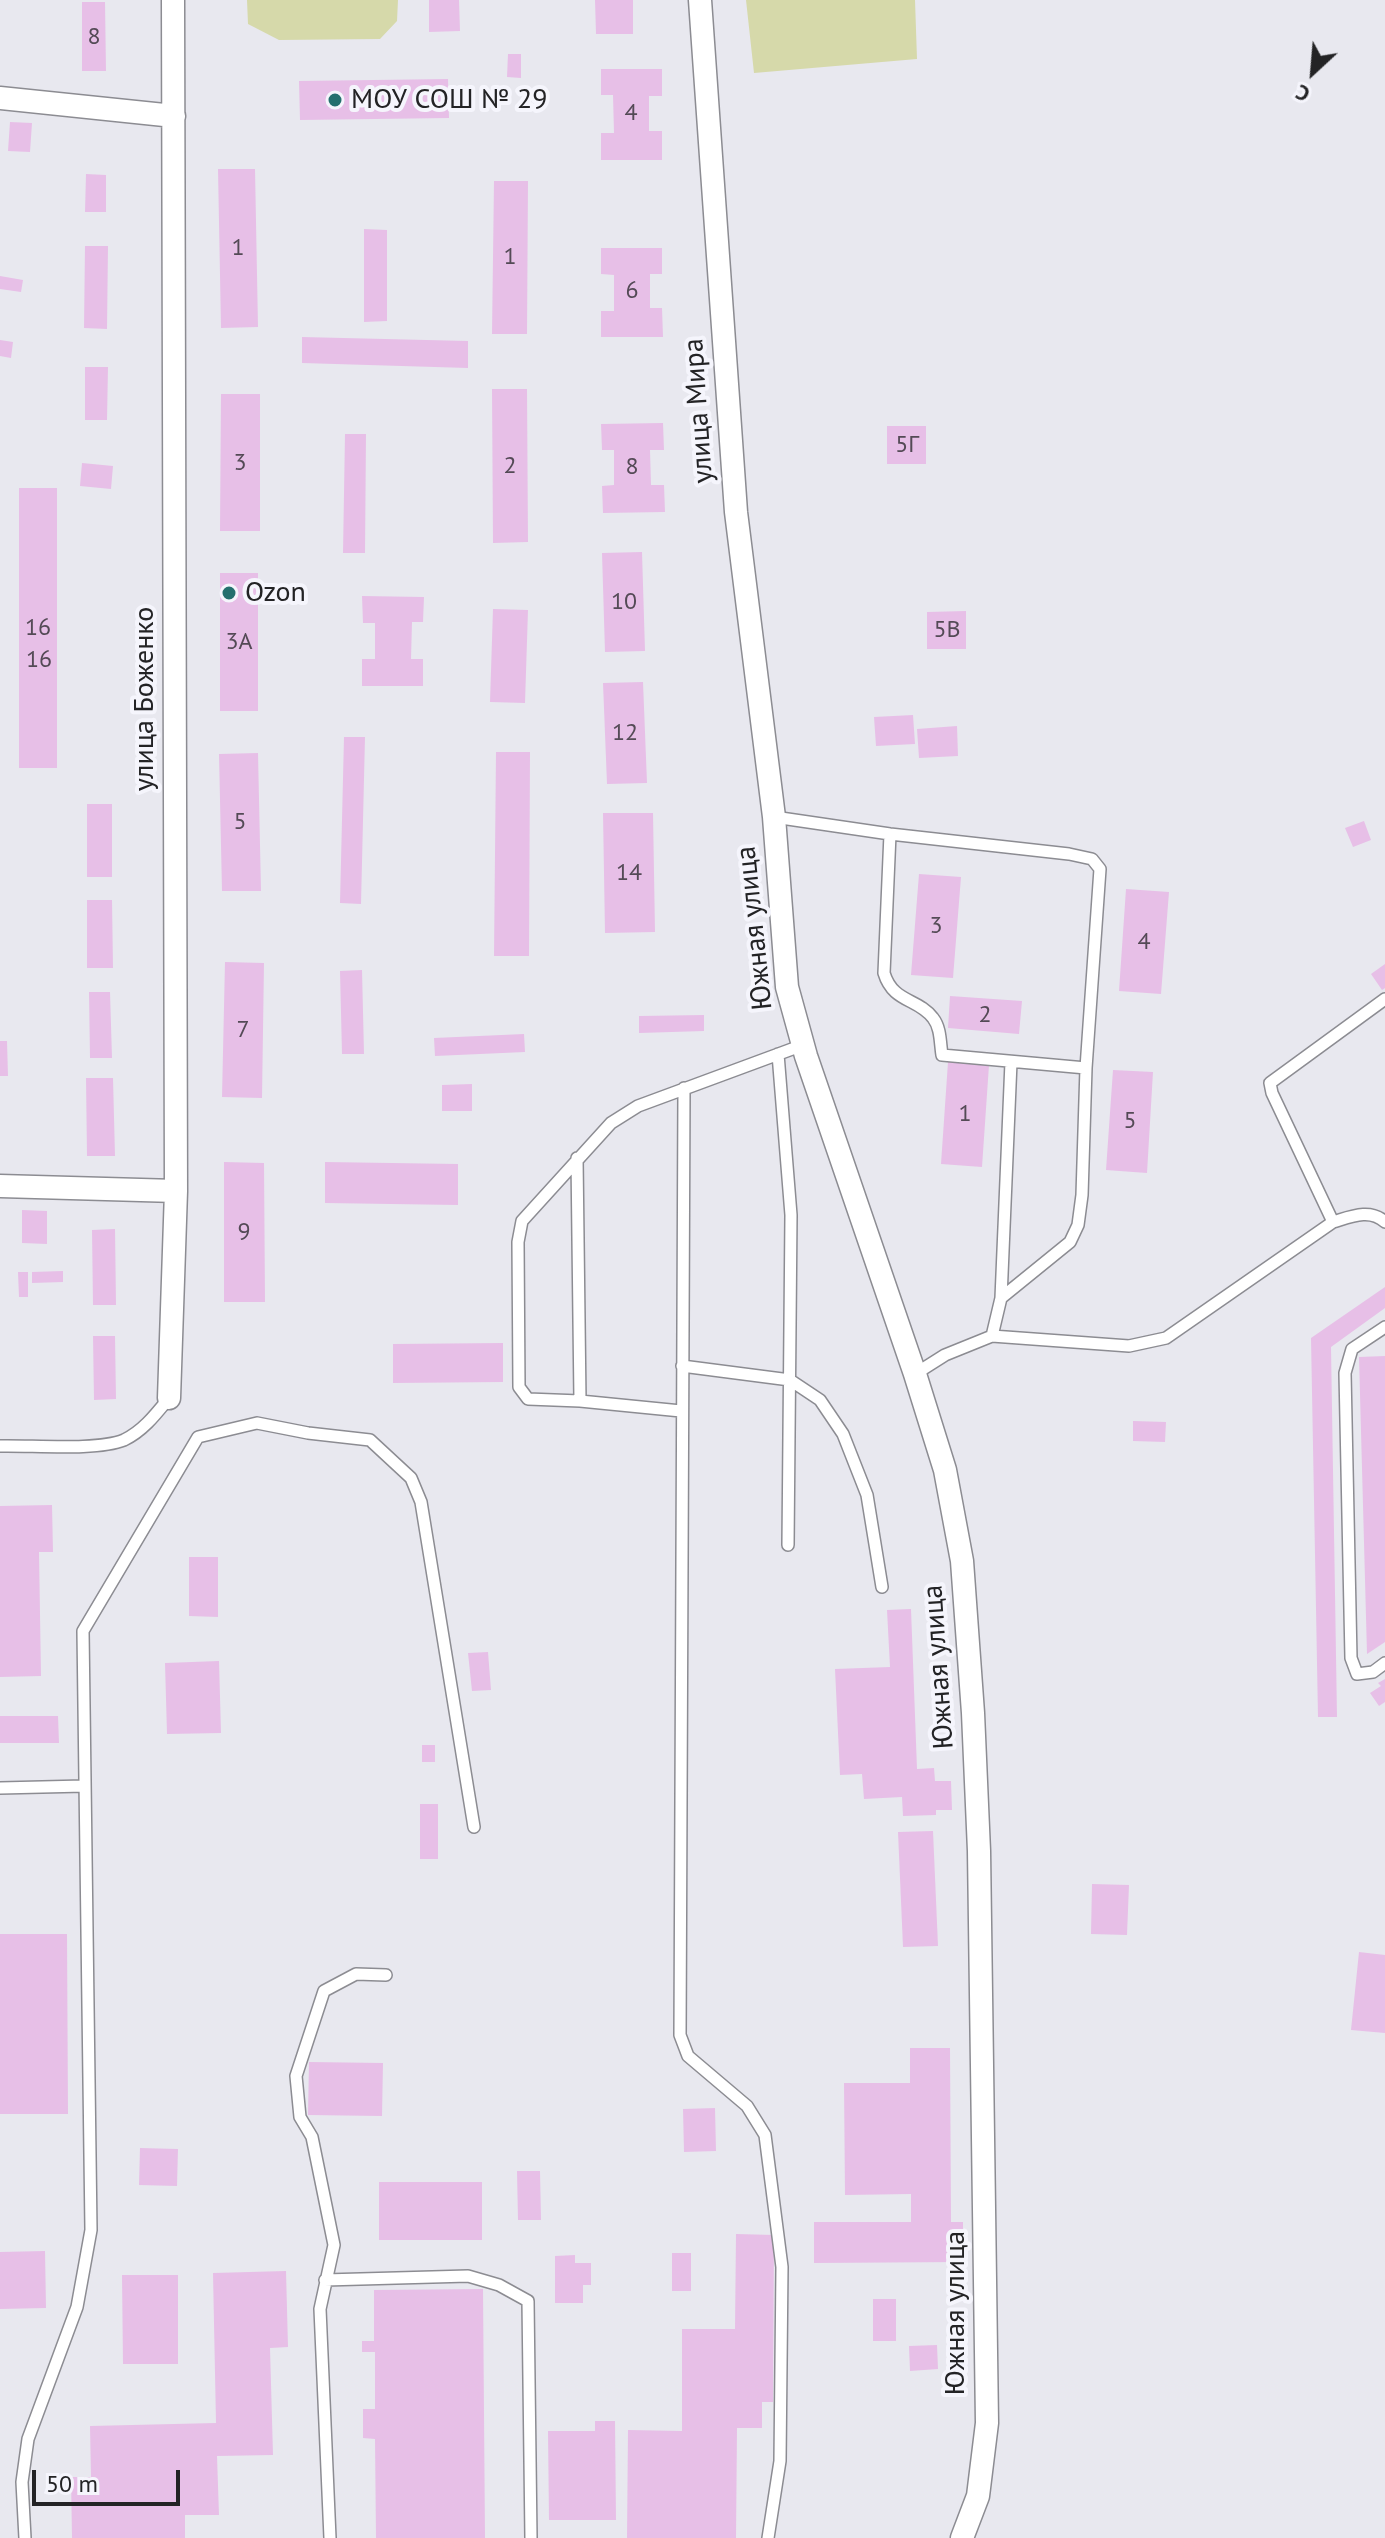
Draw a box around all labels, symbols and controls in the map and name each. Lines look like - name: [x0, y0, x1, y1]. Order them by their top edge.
- house number: 8: [87, 23, 101, 51]
- north arrow: [1273, 32, 1353, 112]
- text: С: [1291, 78, 1314, 109]
- place label: МОУ СОШ № 29: [351, 83, 548, 117]
- marker: МОУ СОШ № 29: [326, 91, 344, 109]
- house number: 4: [624, 99, 638, 127]
- house number: 1: [231, 234, 245, 262]
- house number: 1: [503, 243, 517, 271]
- house number: 6: [625, 277, 639, 305]
- street label: улица Мира: [677, 337, 721, 485]
- house number: 5Г: [895, 431, 919, 459]
- house number: 3: [233, 449, 247, 477]
- house number: 2: [503, 452, 517, 480]
- house number: 8: [625, 453, 639, 481]
- place label: Ozon: [245, 576, 306, 610]
- marker: Ozon: [220, 584, 238, 602]
- house number: 10: [611, 588, 637, 616]
- street label: улица Боженко: [128, 607, 162, 791]
- house number: 16: [25, 614, 51, 642]
- house number: 5В: [933, 616, 961, 644]
- house number: 3А: [225, 628, 253, 656]
- house number: 16: [26, 646, 52, 674]
- house number: 12: [612, 719, 638, 747]
- house number: 5: [233, 808, 247, 836]
- street label: Южная улица: [730, 844, 780, 1012]
- house number: 14: [616, 859, 642, 887]
- house number: 3: [929, 912, 943, 940]
- house number: 4: [1137, 928, 1151, 956]
- house number: 2: [978, 1001, 992, 1029]
- house number: 7: [236, 1016, 250, 1044]
- house number: 1: [958, 1100, 972, 1128]
- house number: 5: [1123, 1107, 1137, 1135]
- house number: 9: [237, 1218, 251, 1246]
- street label: Южная улица: [917, 1584, 961, 1750]
- street label: Южная улица: [939, 2231, 973, 2395]
- scale bar: [36, 2454, 184, 2504]
- text: 50 m: [46, 2468, 98, 2499]

